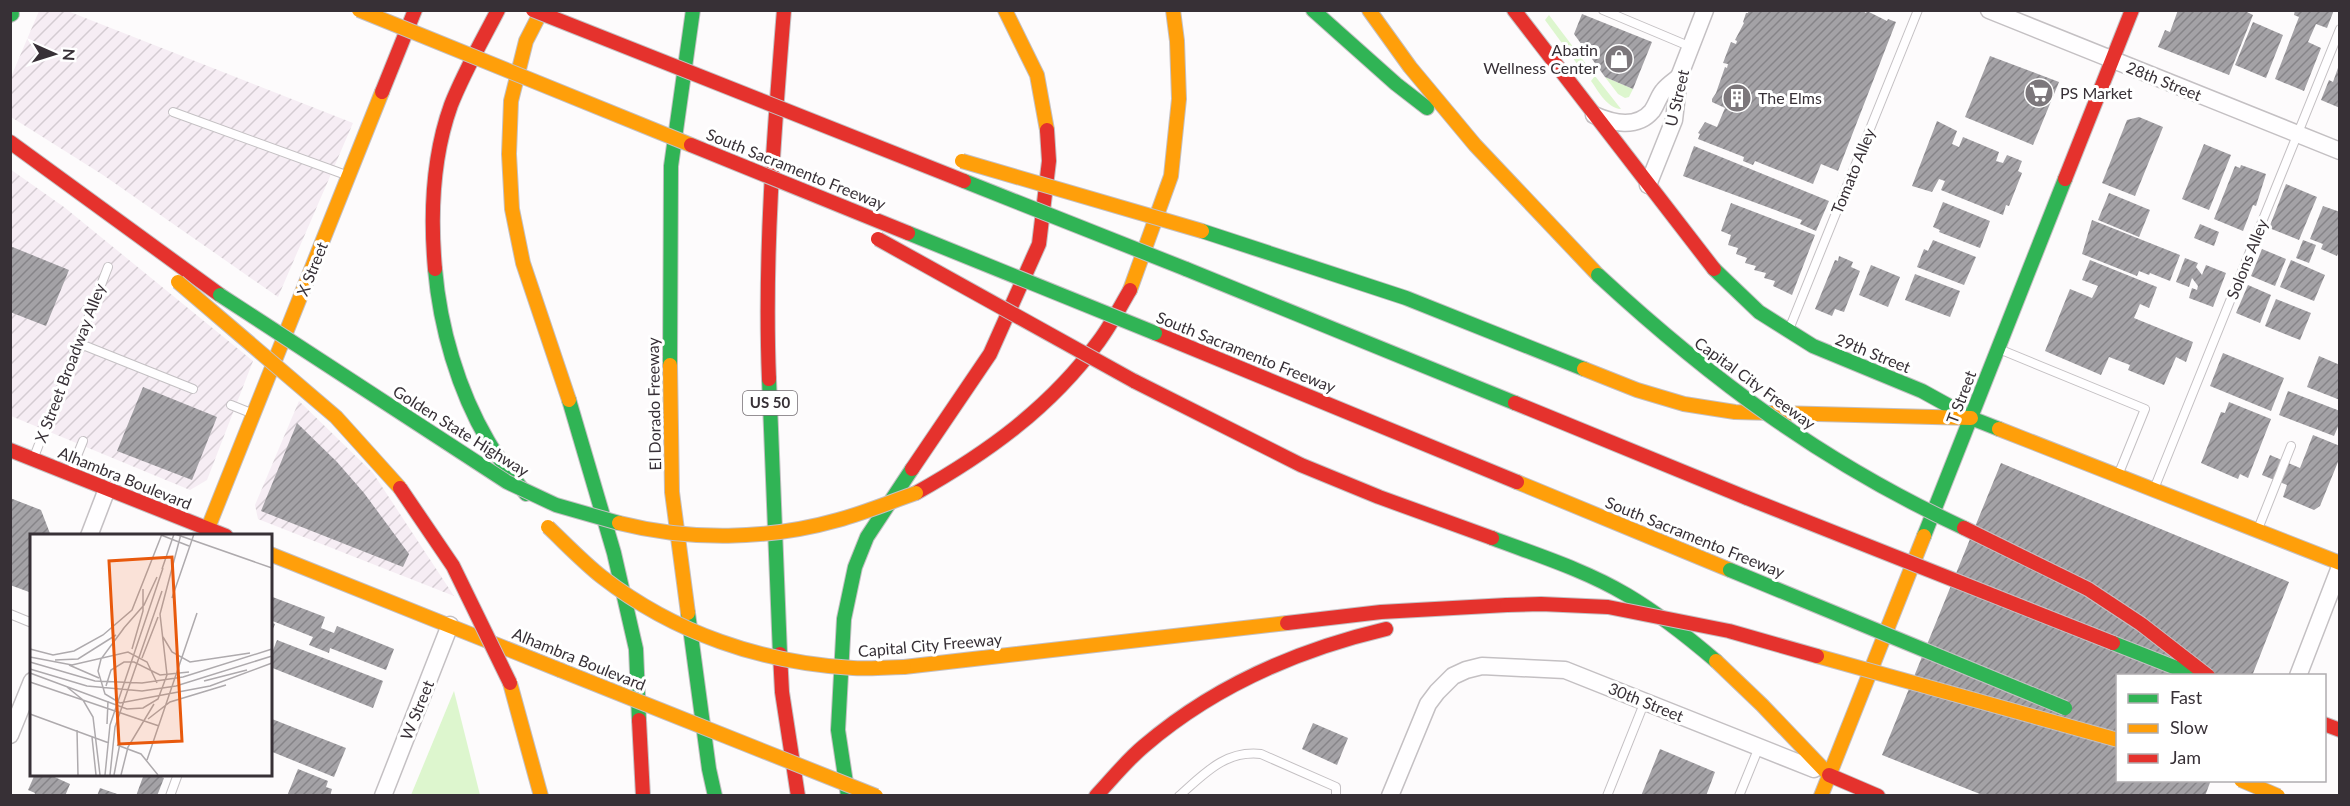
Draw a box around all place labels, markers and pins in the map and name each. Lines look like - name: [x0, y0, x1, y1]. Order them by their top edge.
- place label: Abatin Wellness Center: [1483, 40, 1598, 77]
- shop icon: Abatin Wellness Center: [1603, 43, 1635, 75]
- supermarket icon: PS Market: [2023, 77, 2055, 109]
- building icon: The Elms: [1721, 82, 1753, 114]
- place label: PS Market: [2060, 83, 2133, 102]
- place label: The Elms: [1758, 88, 1822, 107]

